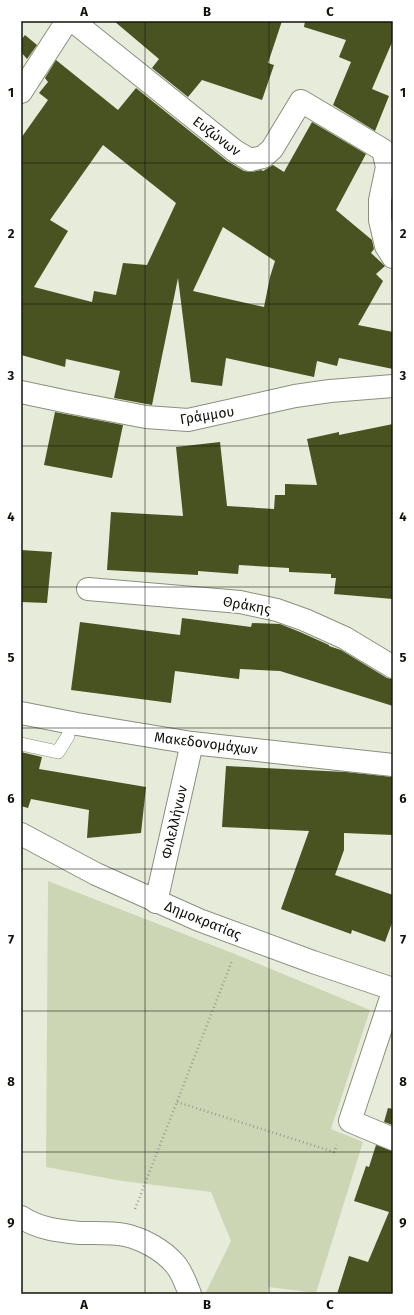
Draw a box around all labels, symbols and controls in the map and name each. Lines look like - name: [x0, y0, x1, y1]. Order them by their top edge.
- text: A: [79, 4, 88, 19]
- text: B: [203, 4, 211, 19]
- text: C: [326, 4, 334, 19]
- text: 1: [8, 85, 14, 100]
- text: 1: [400, 85, 406, 100]
- street label: Ευζώνων: [189, 113, 244, 160]
- text: 2: [8, 226, 15, 241]
- text: 2: [400, 226, 407, 241]
- text: 3: [7, 368, 15, 383]
- text: 3: [399, 368, 407, 383]
- street label: Γράμμου: [179, 403, 236, 428]
- text: 4: [7, 509, 15, 524]
- text: 4: [399, 509, 407, 524]
- street label: Θράκης: [222, 593, 273, 618]
- text: 5: [8, 650, 15, 665]
- text: 5: [400, 650, 407, 665]
- street label: Μακεδονομάχων: [153, 729, 259, 758]
- street label: Φιλελλήνων: [158, 783, 191, 861]
- text: 6: [7, 791, 15, 806]
- text: 6: [399, 791, 407, 806]
- street label: Δημοκρατίας: [162, 897, 244, 944]
- text: 7: [8, 932, 14, 947]
- text: 7: [400, 932, 406, 947]
- text: 8: [7, 1074, 15, 1089]
- text: 8: [399, 1074, 407, 1089]
- text: 9: [7, 1215, 15, 1230]
- text: 9: [399, 1215, 407, 1230]
- text: A: [79, 1297, 88, 1312]
- text: B: [203, 1297, 211, 1312]
- text: C: [326, 1297, 334, 1312]

